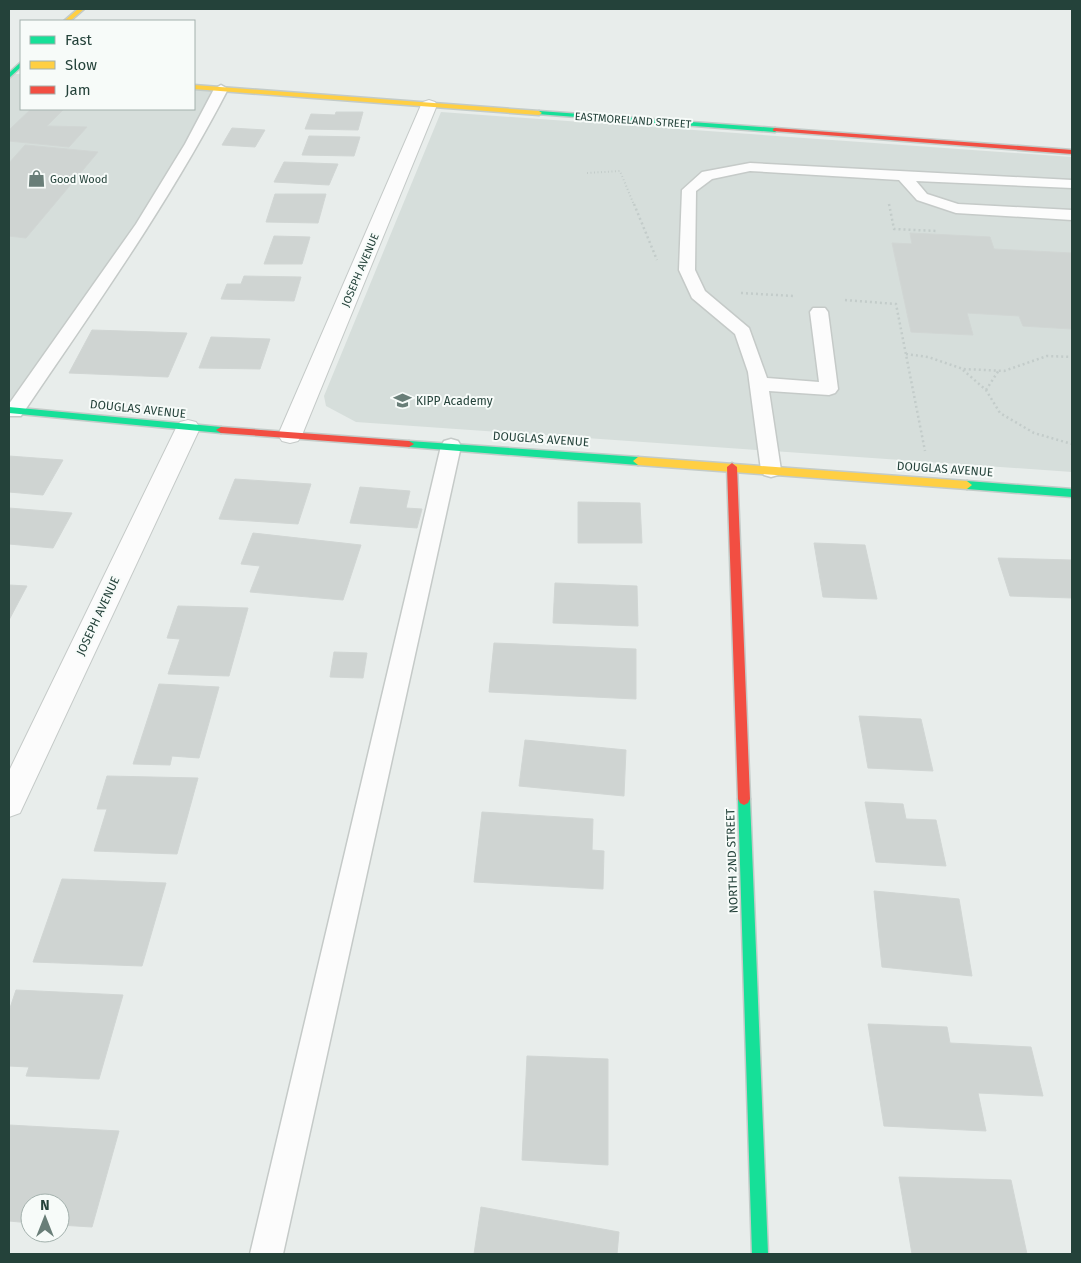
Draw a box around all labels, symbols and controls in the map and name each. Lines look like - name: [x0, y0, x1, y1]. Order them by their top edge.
- legend: [20, 20, 195, 110]
- text: Fast: [65, 31, 92, 49]
- text: Slow: [65, 56, 97, 74]
- text: Jam: [65, 81, 91, 99]
- street label: EASTMORELAND STREET: [574, 110, 692, 131]
- shop icon: Good Wood: [26, 169, 46, 189]
- place label: Good Wood: [50, 173, 108, 186]
- street label: JOSEPH AVENUE: [339, 231, 382, 309]
- school or university icon: KIPP Academy: [392, 391, 412, 411]
- place label: KIPP Academy: [416, 394, 493, 408]
- street label: DOUGLAS AVENUE: [89, 397, 187, 421]
- street label: DOUGLAS AVENUE: [492, 429, 590, 449]
- street label: DOUGLAS AVENUE: [896, 459, 994, 479]
- street label: JOSEPH AVENUE: [74, 574, 122, 658]
- street label: NORTH 2ND STREET: [723, 808, 741, 914]
- north arrow: [20, 1193, 70, 1243]
- text: N: [40, 1197, 50, 1214]

